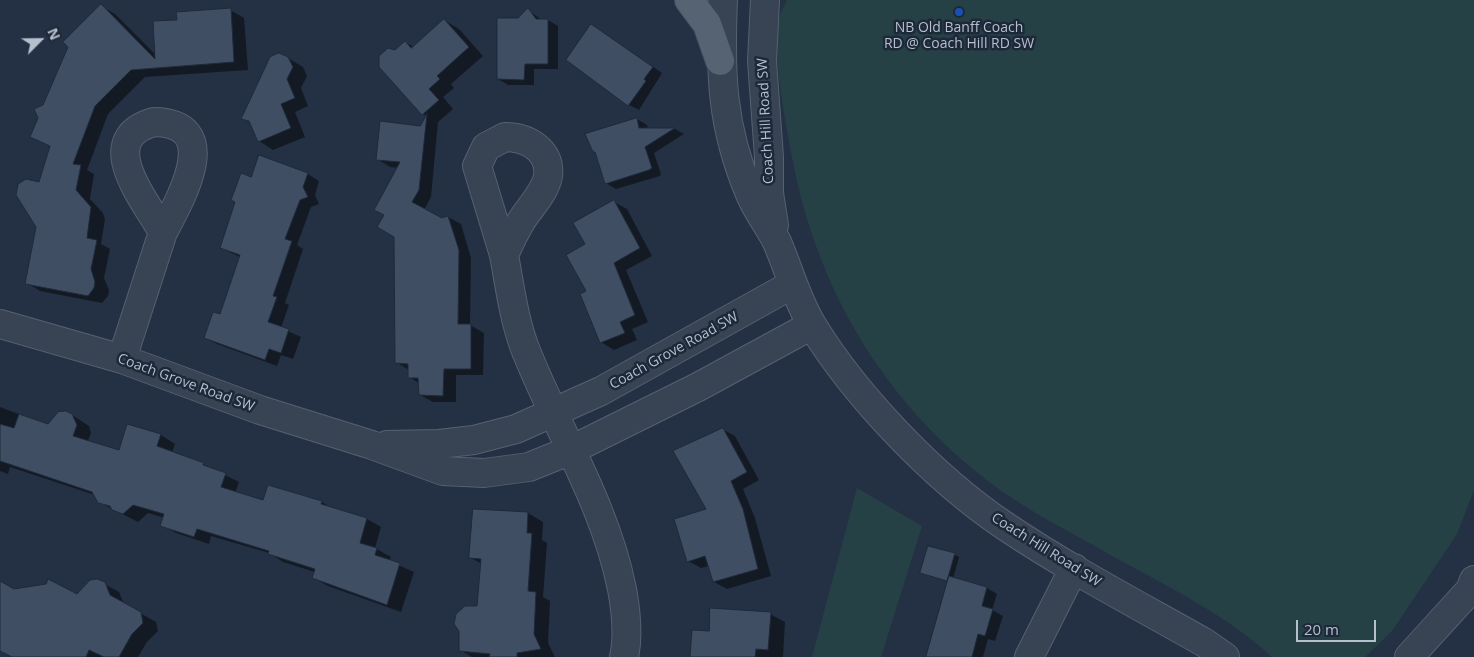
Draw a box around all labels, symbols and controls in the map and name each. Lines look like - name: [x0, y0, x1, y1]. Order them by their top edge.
- marker: NB Old Banff Coach RD @ Coach Hill RD SW: [953, 6, 965, 18]
- north arrow: [15, 15, 65, 65]
- place label: NB Old Banff Coach RD @ Coach Hill RD SW: [884, 20, 1034, 52]
- text: N: [43, 25, 65, 43]
- street label: Coach Hill Road SW: [754, 58, 778, 184]
- street label: Coach Grove Road SW: [607, 309, 741, 393]
- street label: Coach Grove Road SW: [115, 350, 257, 416]
- street label: Coach Hill Road SW: [988, 509, 1104, 591]
- scale bar: [1299, 610, 1379, 642]
- text: 20 m: [1304, 619, 1339, 639]

